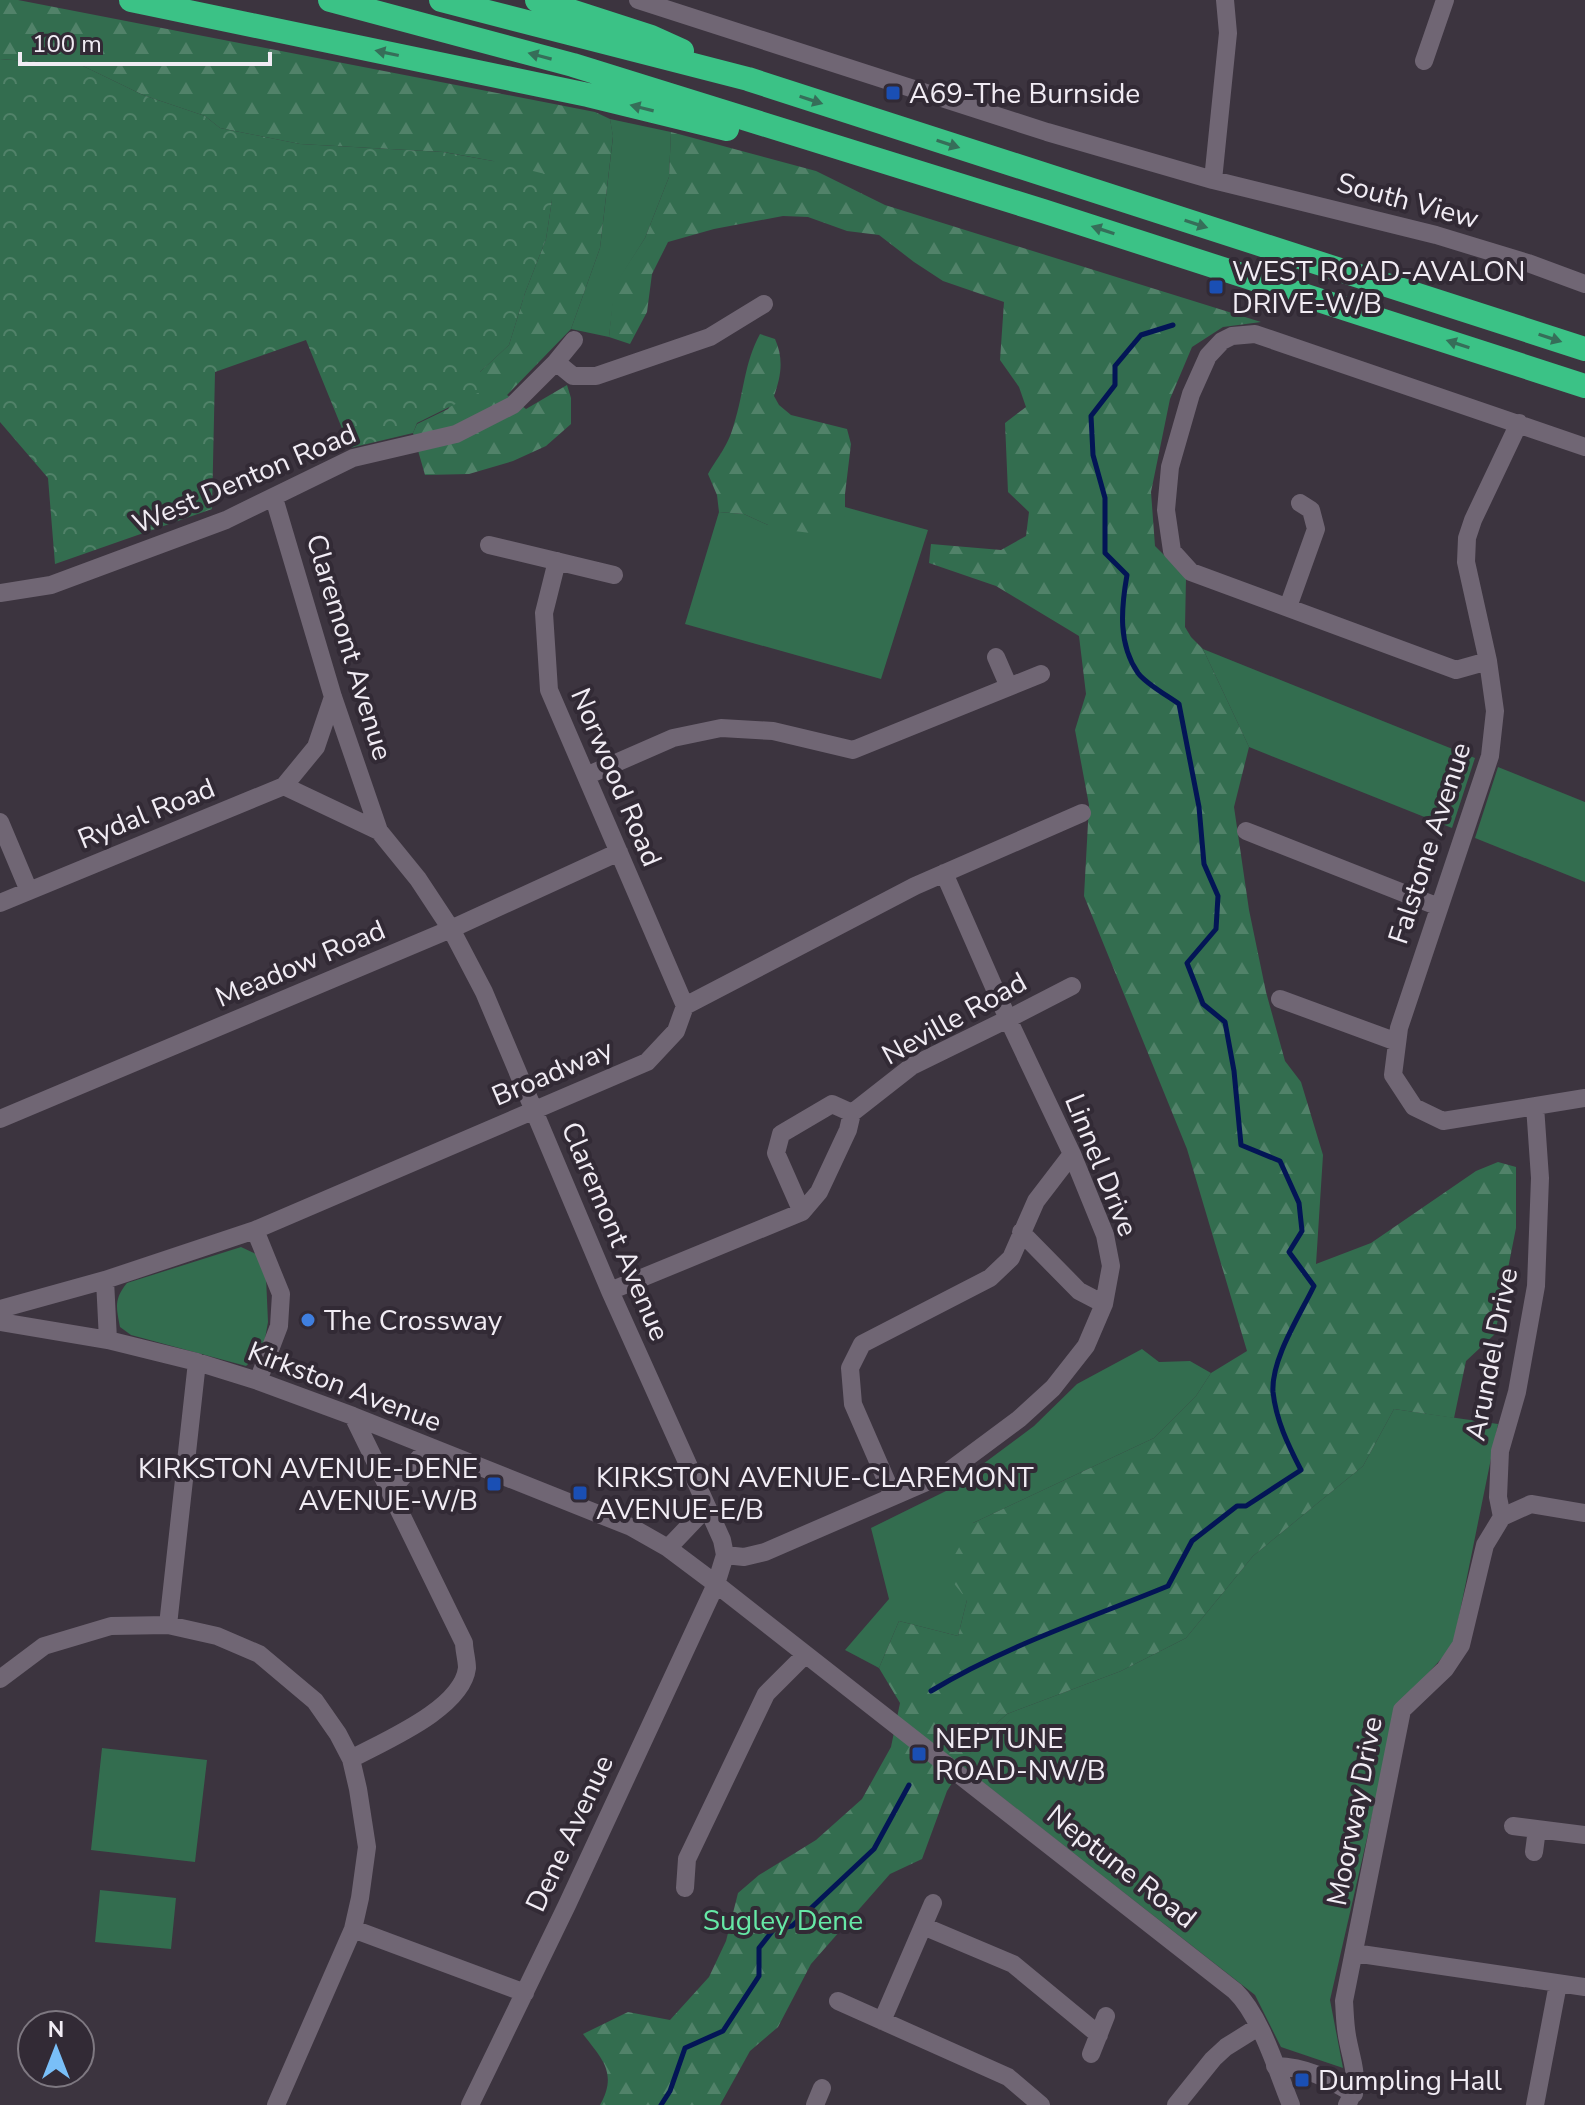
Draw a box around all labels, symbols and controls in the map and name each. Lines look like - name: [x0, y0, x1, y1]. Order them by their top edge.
- scale bar: [20, 16, 270, 66]
- text: 100 m: [32, 28, 102, 60]
- one-way arrow: [375, 46, 400, 59]
- one-way arrow: [527, 49, 551, 62]
- place label: A69-The Burnside: [909, 75, 1140, 113]
- marker: A69-The Burnside: [884, 84, 902, 102]
- one-way arrow: [799, 94, 823, 106]
- one-way arrow: [629, 101, 654, 113]
- one-way arrow: [937, 138, 961, 151]
- street label: South View: [1333, 164, 1483, 238]
- one-way arrow: [1184, 218, 1208, 231]
- one-way arrow: [1091, 223, 1115, 236]
- place label: WEST ROAD-AVALON DRIVE-W/B: [1232, 253, 1525, 323]
- marker: WEST ROAD-AVALON DRIVE-W/B: [1207, 278, 1225, 296]
- one-way arrow: [1538, 332, 1562, 345]
- one-way arrow: [1445, 338, 1469, 350]
- street label: West Denton Road: [127, 415, 362, 543]
- street label: Claremont Avenue: [297, 530, 401, 765]
- street label: Norwood Road: [561, 682, 671, 872]
- street label: Falstone Avenue: [1379, 738, 1480, 949]
- street label: Rydal Road: [72, 769, 221, 859]
- street label: Meadow Road: [210, 911, 391, 1017]
- street label: Neville Road: [875, 963, 1034, 1074]
- street label: Broadway: [486, 1030, 619, 1115]
- street label: Linnel Drive: [1055, 1089, 1147, 1242]
- street label: Claremont Avenue: [552, 1116, 678, 1347]
- street label: Arundel Drive: [1457, 1265, 1527, 1444]
- place label: The Crossway: [324, 1302, 503, 1340]
- marker: The Crossway: [299, 1311, 317, 1329]
- street label: Kirkston Avenue: [242, 1333, 447, 1441]
- place label: KIRKSTON AVENUE-DENE AVENUE-W/B: [138, 1450, 478, 1520]
- place label: KIRKSTON AVENUE-CLAREMONT AVENUE-E/B: [596, 1459, 1034, 1529]
- marker: KIRKSTON AVENUE-DENE AVENUE-W/B: [485, 1475, 503, 1493]
- marker: KIRKSTON AVENUE-CLAREMONT AVENUE-E/B: [571, 1484, 589, 1502]
- street label: Moorway Drive: [1318, 1713, 1392, 1909]
- place label: NEPTUNE ROAD-NW/B: [935, 1720, 1106, 1790]
- marker: NEPTUNE ROAD-NW/B: [910, 1745, 928, 1763]
- street label: Dene Avenue: [517, 1749, 623, 1918]
- street label: Neptune Road: [1039, 1796, 1204, 1937]
- park label: Sugley Dene: [703, 1902, 863, 1940]
- north arrow: [16, 2009, 96, 2089]
- text: N: [48, 2015, 64, 2045]
- place label: Dumpling Hall: [1318, 2062, 1503, 2100]
- marker: Dumpling Hall: [1293, 2071, 1311, 2089]

